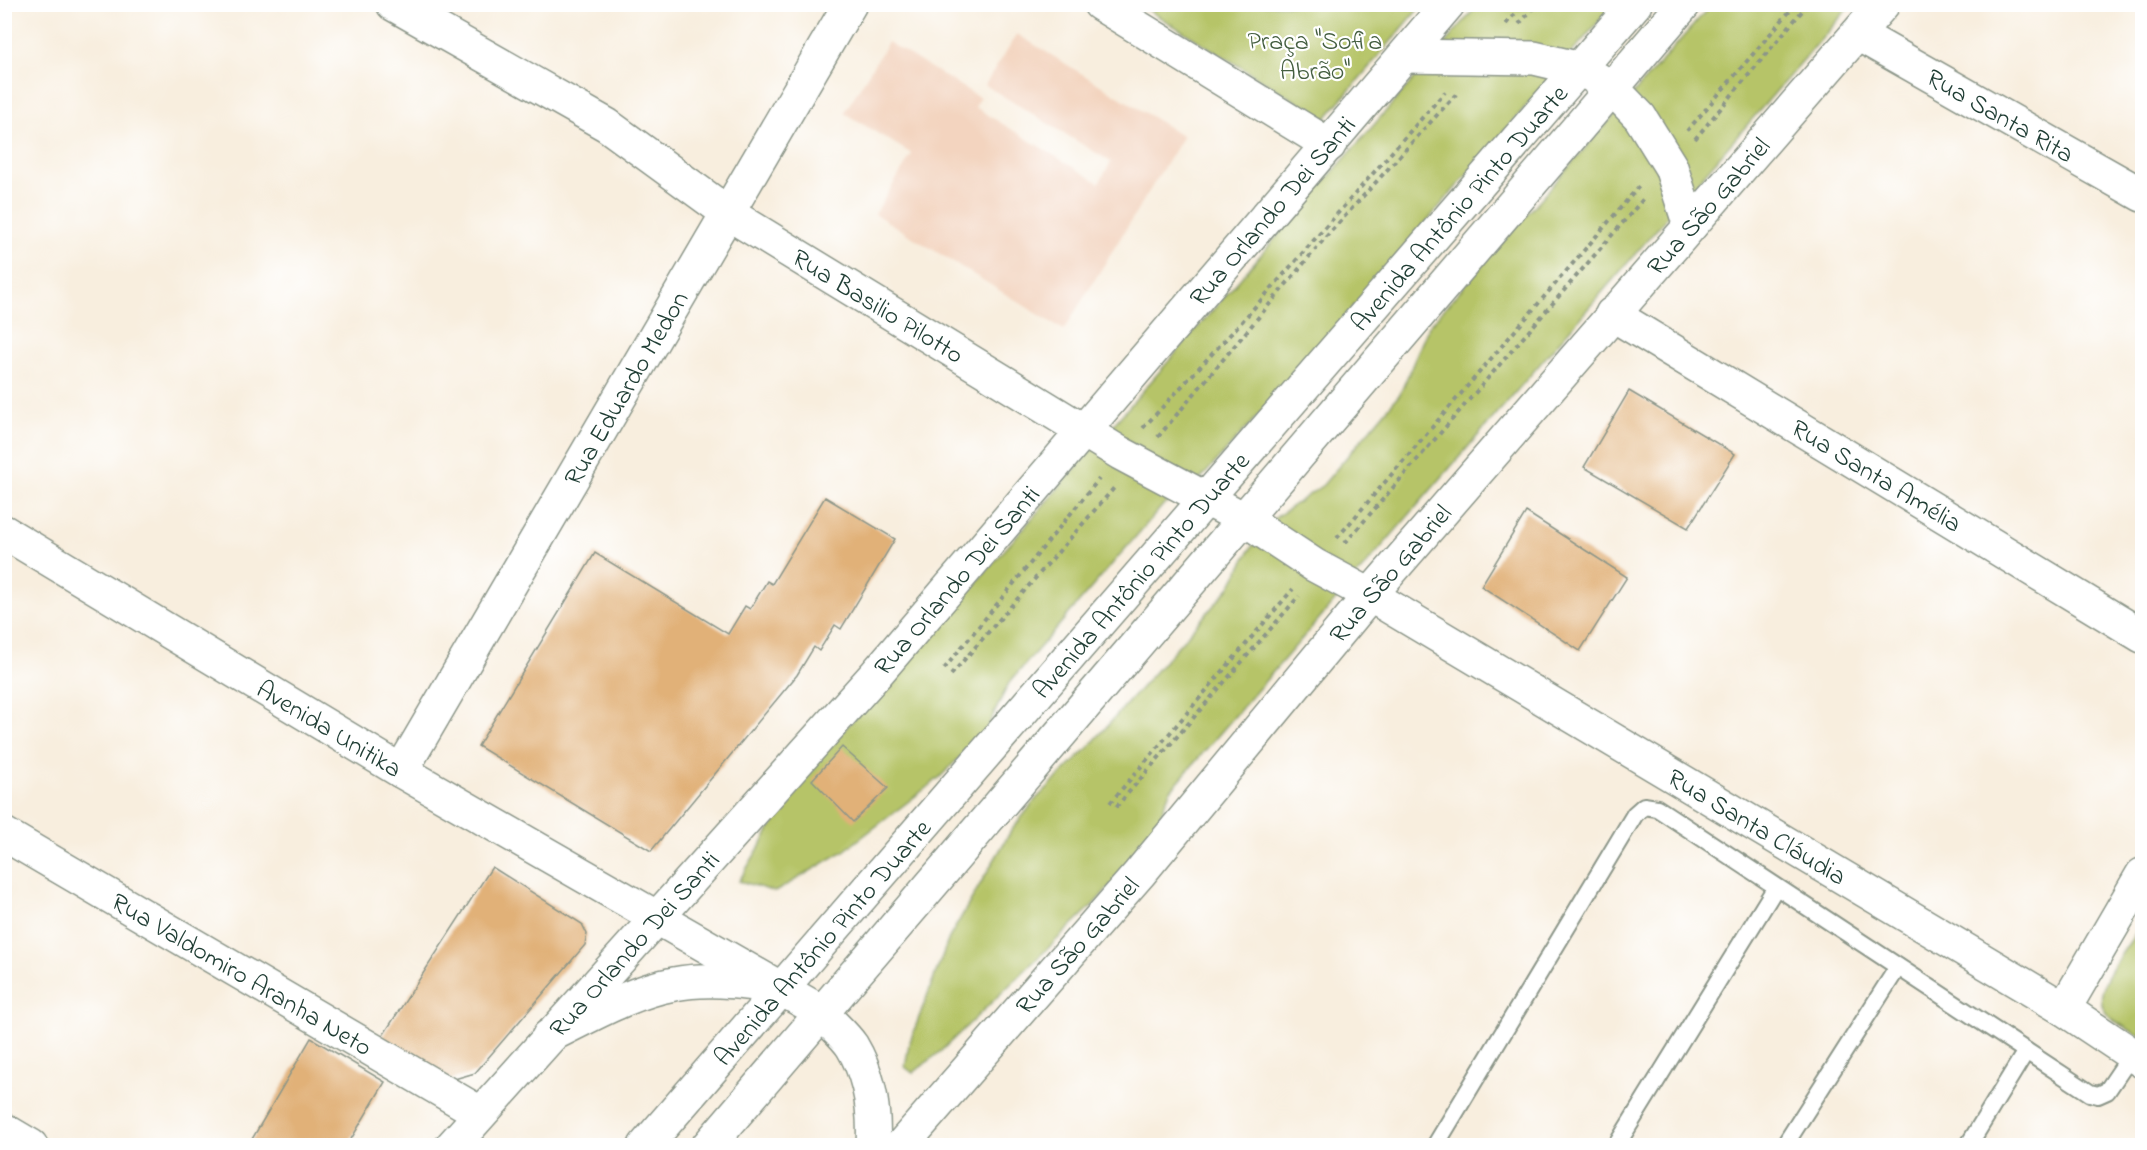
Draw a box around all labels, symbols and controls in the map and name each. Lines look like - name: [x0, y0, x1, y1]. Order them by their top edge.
- park label: Praça "Sofia Abrão": [1248, 24, 1382, 92]
- street label: Rua Santa Rita: [1918, 60, 2080, 175]
- street label: Avenida Antônio Pinto Duarte: [1343, 77, 1579, 341]
- street label: Rua Orlando Dei Santi: [1182, 109, 1366, 316]
- street label: Rua São Gabriel: [1639, 130, 1781, 285]
- street label: Rua Basilio Pilotto: [784, 241, 970, 375]
- street label: Rua Eduardo Medon: [556, 285, 700, 494]
- street label: Rua Santa Amélia: [1783, 411, 1968, 544]
- street label: Avenida Antônio Pinto Duarte: [1025, 445, 1261, 709]
- street label: Rua Orlando Dei Santi: [866, 478, 1051, 686]
- street label: Rua São Gabriel: [1321, 497, 1462, 653]
- street label: Avenida Unitika: [248, 672, 408, 789]
- street label: Rua Santa Cláudia: [1659, 760, 1853, 897]
- street label: Avenida Antônio Pinto Duarte: [706, 812, 942, 1076]
- street label: Rua Orlando Dei Santi: [542, 844, 730, 1048]
- street label: Rua São Gabriel: [1008, 870, 1150, 1024]
- street label: Rua Valdomiro Aranha Neto: [103, 885, 378, 1068]

